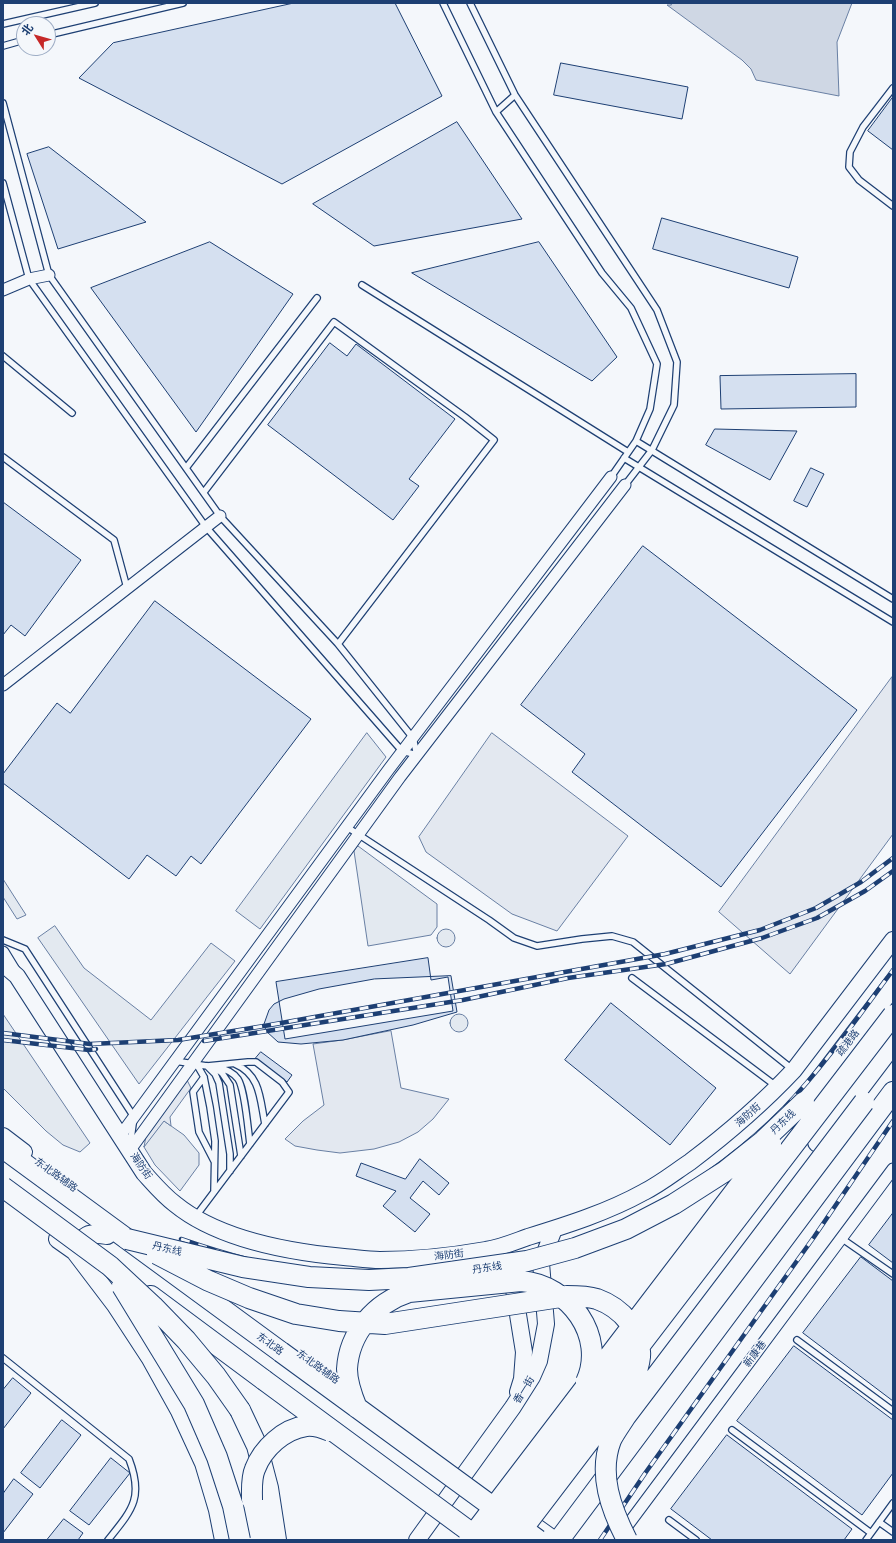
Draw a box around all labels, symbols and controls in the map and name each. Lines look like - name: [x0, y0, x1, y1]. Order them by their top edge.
- north arrow: [16, 16, 56, 56]
- text: 北: [19, 21, 35, 37]
- street label: 疏港路: [834, 1027, 862, 1059]
- street label: 海防街: [733, 1101, 763, 1129]
- street label: 丹东线: [768, 1107, 798, 1137]
- street label: 海防街: [127, 1150, 155, 1182]
- street label: 东北路辅路: [32, 1155, 80, 1195]
- street label: 丹东线: [151, 1240, 183, 1258]
- street label: 海防街: [433, 1247, 465, 1263]
- street label: 丹东线: [471, 1260, 503, 1276]
- street label: 东北路: [254, 1330, 286, 1358]
- street label: 新康巷: [741, 1338, 769, 1370]
- street label: 东北路辅路: [294, 1347, 342, 1387]
- street label: 香一街: [511, 1374, 537, 1406]

